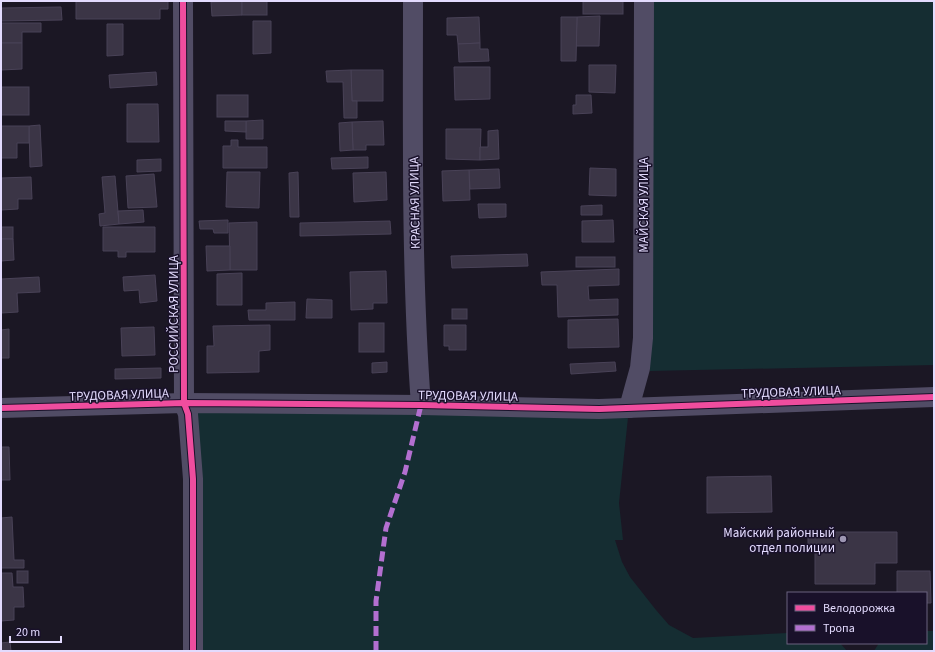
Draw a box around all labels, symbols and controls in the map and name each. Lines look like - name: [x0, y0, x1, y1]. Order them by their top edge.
- street label: КРАСНАЯ УЛИЦА: [405, 156, 425, 249]
- street label: МАЙСКАЯ УЛИЦА: [635, 156, 653, 253]
- street label: РОССИЙСКАЯ УЛИЦА: [165, 254, 183, 373]
- street label: ТРУДОВАЯ УЛИЦА: [741, 381, 842, 403]
- street label: ТРУДОВАЯ УЛИЦА: [69, 384, 170, 406]
- street label: ТРУДОВАЯ УЛИЦА: [418, 386, 519, 406]
- place label: Майский районный отдел полиции: [723, 524, 835, 557]
- marker: Майский районный отдел полиции: [838, 534, 848, 544]
- legend: [787, 592, 927, 644]
- text: Велодорожка: [823, 600, 895, 617]
- scale bar: [10, 618, 61, 644]
- text: Тропа: [823, 620, 855, 637]
- text: 20 m: [16, 624, 40, 641]

